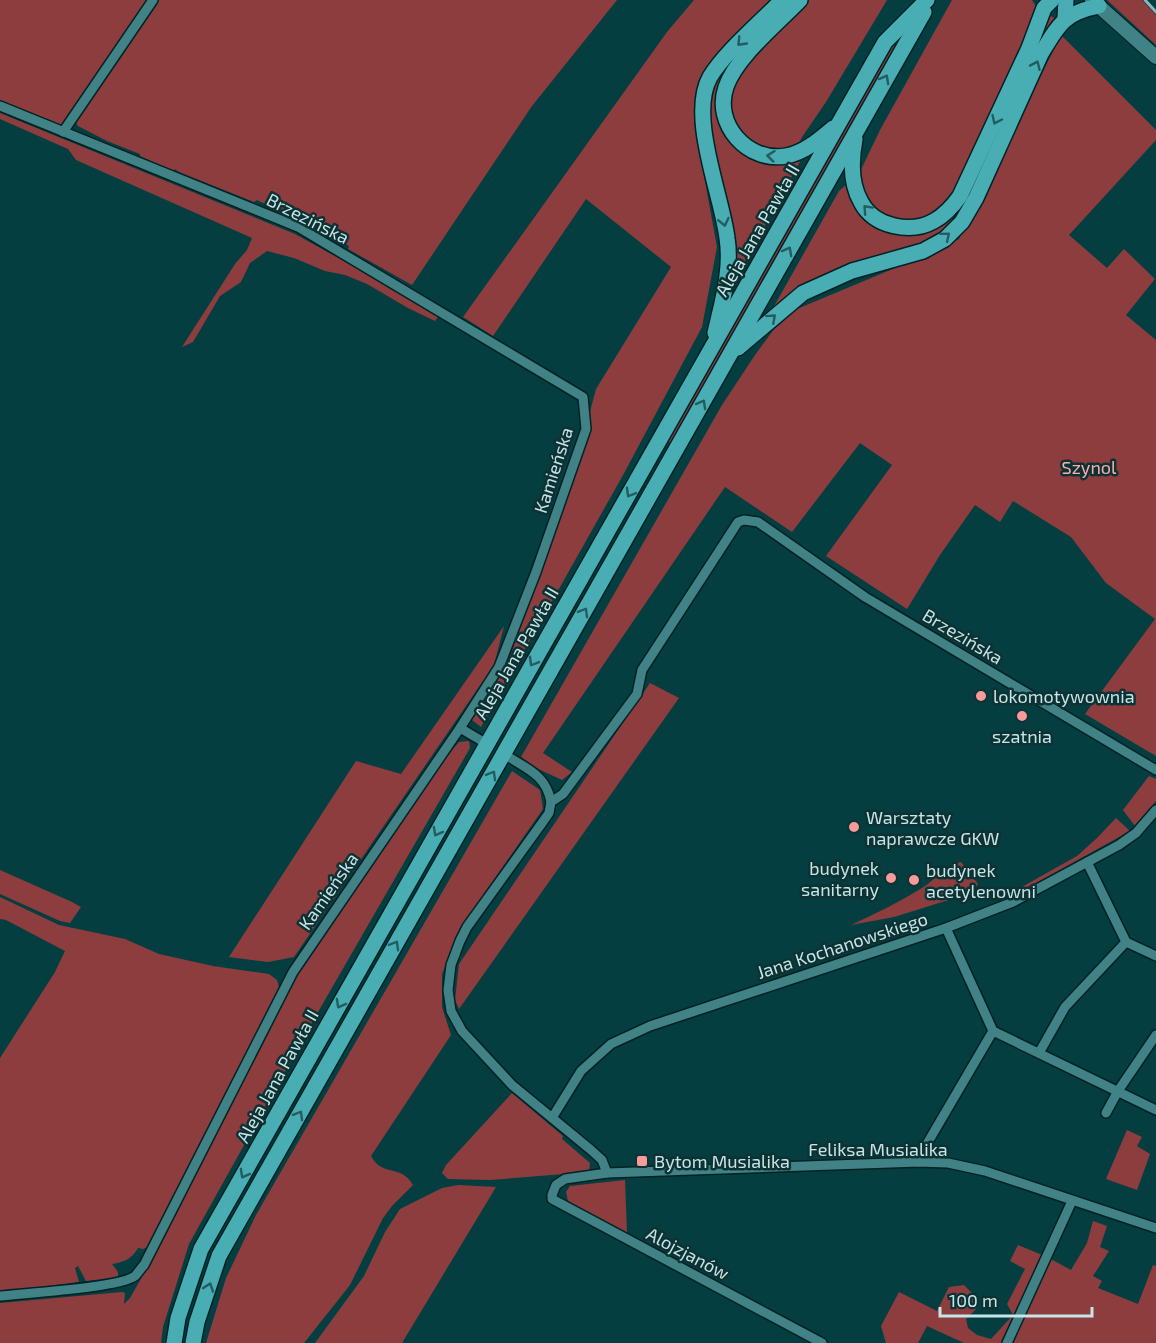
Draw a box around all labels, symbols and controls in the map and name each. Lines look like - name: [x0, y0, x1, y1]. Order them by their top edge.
- one-way arrow: [737, 36, 748, 46]
- one-way arrow: [1029, 61, 1041, 72]
- one-way arrow: [878, 75, 889, 85]
- one-way arrow: [992, 113, 1004, 124]
- one-way arrow: [767, 150, 776, 163]
- street label: Aleja Jana Pawła II: [710, 160, 804, 300]
- street label: Brzezińska: [263, 188, 353, 248]
- one-way arrow: [863, 205, 874, 216]
- one-way arrow: [716, 217, 729, 227]
- one-way arrow: [939, 233, 950, 244]
- one-way arrow: [781, 247, 792, 257]
- one-way arrow: [765, 314, 776, 325]
- one-way arrow: [695, 400, 706, 410]
- street label: Kamieńska: [529, 424, 577, 516]
- park label: Szynol: [1062, 456, 1117, 478]
- one-way arrow: [625, 487, 637, 497]
- street label: Aleja Jana Pawła II: [469, 583, 563, 723]
- street label: Brzezińska: [919, 604, 1007, 668]
- one-way arrow: [577, 608, 588, 618]
- one-way arrow: [529, 656, 540, 666]
- place label: lokomotywownia: [993, 685, 1135, 707]
- marker: lokomotywownia: [974, 689, 988, 703]
- marker: szatnia: [1015, 709, 1029, 723]
- place label: szatnia: [992, 725, 1052, 747]
- one-way arrow: [484, 771, 496, 782]
- place label: Warsztaty naprawcze GKW: [866, 806, 999, 849]
- marker: Warsztaty naprawcze GKW: [847, 820, 861, 834]
- one-way arrow: [433, 826, 444, 836]
- street label: Kamieńska: [293, 848, 363, 934]
- place label: budynek sanitarny: [801, 857, 879, 900]
- place label: budynek acetylenowni: [926, 859, 1036, 902]
- marker: budynek sanitarny: [884, 871, 898, 885]
- marker: budynek acetylenowni: [907, 873, 921, 887]
- street label: Jana Kochanowskiego: [754, 907, 930, 983]
- one-way arrow: [388, 941, 400, 951]
- one-way arrow: [336, 998, 347, 1008]
- street label: Aleja Jana Pawła II: [231, 1005, 323, 1147]
- one-way arrow: [292, 1111, 303, 1121]
- street label: Feliksa Musialika: [808, 1138, 948, 1160]
- place label: Bytom Musialika: [654, 1150, 790, 1172]
- marker: Bytom Musialika: [635, 1154, 649, 1168]
- one-way arrow: [240, 1168, 251, 1178]
- street label: Alojzjanów: [643, 1222, 733, 1284]
- scale bar: [940, 1280, 1092, 1318]
- one-way arrow: [201, 1282, 214, 1293]
- text: 100 m: [949, 1289, 998, 1311]

